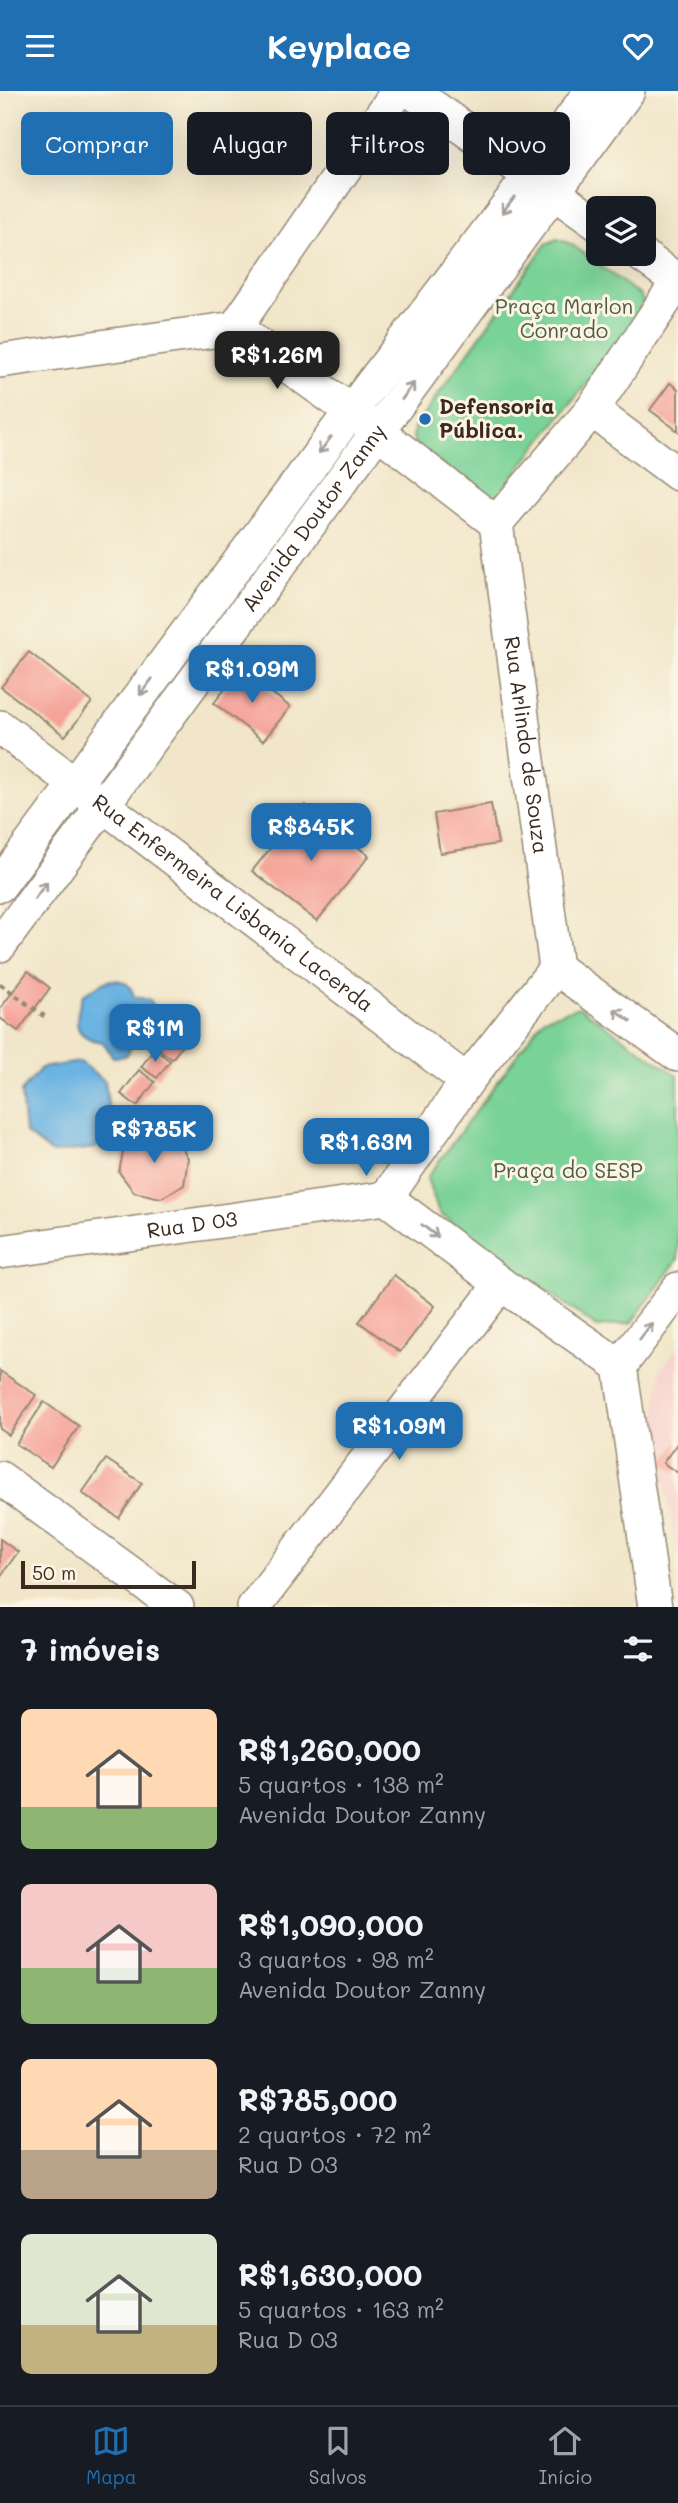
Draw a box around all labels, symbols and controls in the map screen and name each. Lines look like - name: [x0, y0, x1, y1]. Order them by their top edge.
- text: Keyplace: [267, 25, 411, 67]
- icon: menu: [21, 27, 59, 65]
- icon: heart: [619, 27, 657, 65]
- chip: Comprar: [21, 112, 173, 175]
- chip: Alugar: [187, 112, 312, 175]
- chip: Filtros: [326, 112, 449, 175]
- chip: Novo: [463, 112, 570, 175]
- one-way arrow: [500, 196, 515, 214]
- map controls: [586, 196, 656, 266]
- button: layers: [586, 196, 656, 266]
- park label: Praça Marlon Conrado: [495, 292, 633, 343]
- pin: R$1.26M: [212, 331, 342, 391]
- text: R$1.26M: [231, 339, 323, 369]
- one-way arrow: [401, 382, 415, 401]
- place label: Defensoria Pública.: [439, 392, 555, 443]
- marker: Defensoria Pública.: [417, 411, 433, 427]
- street label: Avenida Doutor Zanny: [235, 418, 391, 616]
- one-way arrow: [318, 435, 333, 454]
- street label: Rua Arlindo de Souza: [499, 634, 555, 855]
- pin: R$1.09M: [187, 645, 317, 705]
- text: R$1.09M: [205, 653, 299, 683]
- one-way arrow: [139, 677, 154, 696]
- street label: Rua Enfermeira Lisbania Lacerda: [88, 787, 379, 1017]
- pin: R$845K: [254, 803, 368, 863]
- text: R$845K: [267, 811, 355, 841]
- one-way arrow: [33, 881, 48, 900]
- pin: R$1M: [114, 1005, 196, 1064]
- one-way arrow: [613, 1008, 632, 1022]
- text: R$1M: [126, 1012, 184, 1042]
- pin: R$785K: [97, 1105, 211, 1165]
- text: R$785K: [111, 1113, 197, 1143]
- pin: R$1.63M: [301, 1119, 431, 1178]
- text: R$1.63M: [319, 1126, 413, 1156]
- park label: Praça do SESP: [493, 1156, 643, 1183]
- street label: Rua D 03: [145, 1204, 239, 1243]
- one-way arrow: [421, 1224, 439, 1239]
- one-way arrow: [639, 1322, 654, 1341]
- pin: R$1.09M: [334, 1403, 464, 1462]
- text: R$1.09M: [352, 1410, 446, 1440]
- scale bar: [21, 1558, 196, 1590]
- text: 50 m: [32, 1560, 76, 1585]
- text: 7 imóveis: [21, 1629, 160, 1669]
- icon: filters: [619, 1630, 657, 1668]
- text: R$1,260,000: [238, 1729, 421, 1769]
- icon: home: [77, 1737, 161, 1821]
- text: 5 quartos · 138 m²: [238, 1769, 444, 1799]
- text: Avenida Doutor Zanny: [238, 1799, 486, 1829]
- text: R$1,090,000: [238, 1904, 424, 1944]
- icon: home: [77, 1912, 161, 1996]
- text: 3 quartos · 98 m²: [238, 1944, 434, 1974]
- text: Avenida Doutor Zanny: [238, 1974, 486, 2004]
- text: R$785,000: [238, 2079, 397, 2119]
- icon: home: [77, 2087, 161, 2171]
- text: 2 quartos · 72 m²: [238, 2119, 431, 2149]
- text: Rua D 03: [238, 2149, 338, 2179]
- text: R$1,630,000: [238, 2254, 422, 2294]
- icon: home: [77, 2262, 161, 2346]
- text: 5 quartos · 163 m²: [238, 2294, 444, 2324]
- text: Rua D 03: [238, 2324, 338, 2354]
- tab: Mapa: [86, 2422, 137, 2489]
- tab: Salvos: [309, 2422, 367, 2489]
- tab: Início: [539, 2422, 592, 2489]

